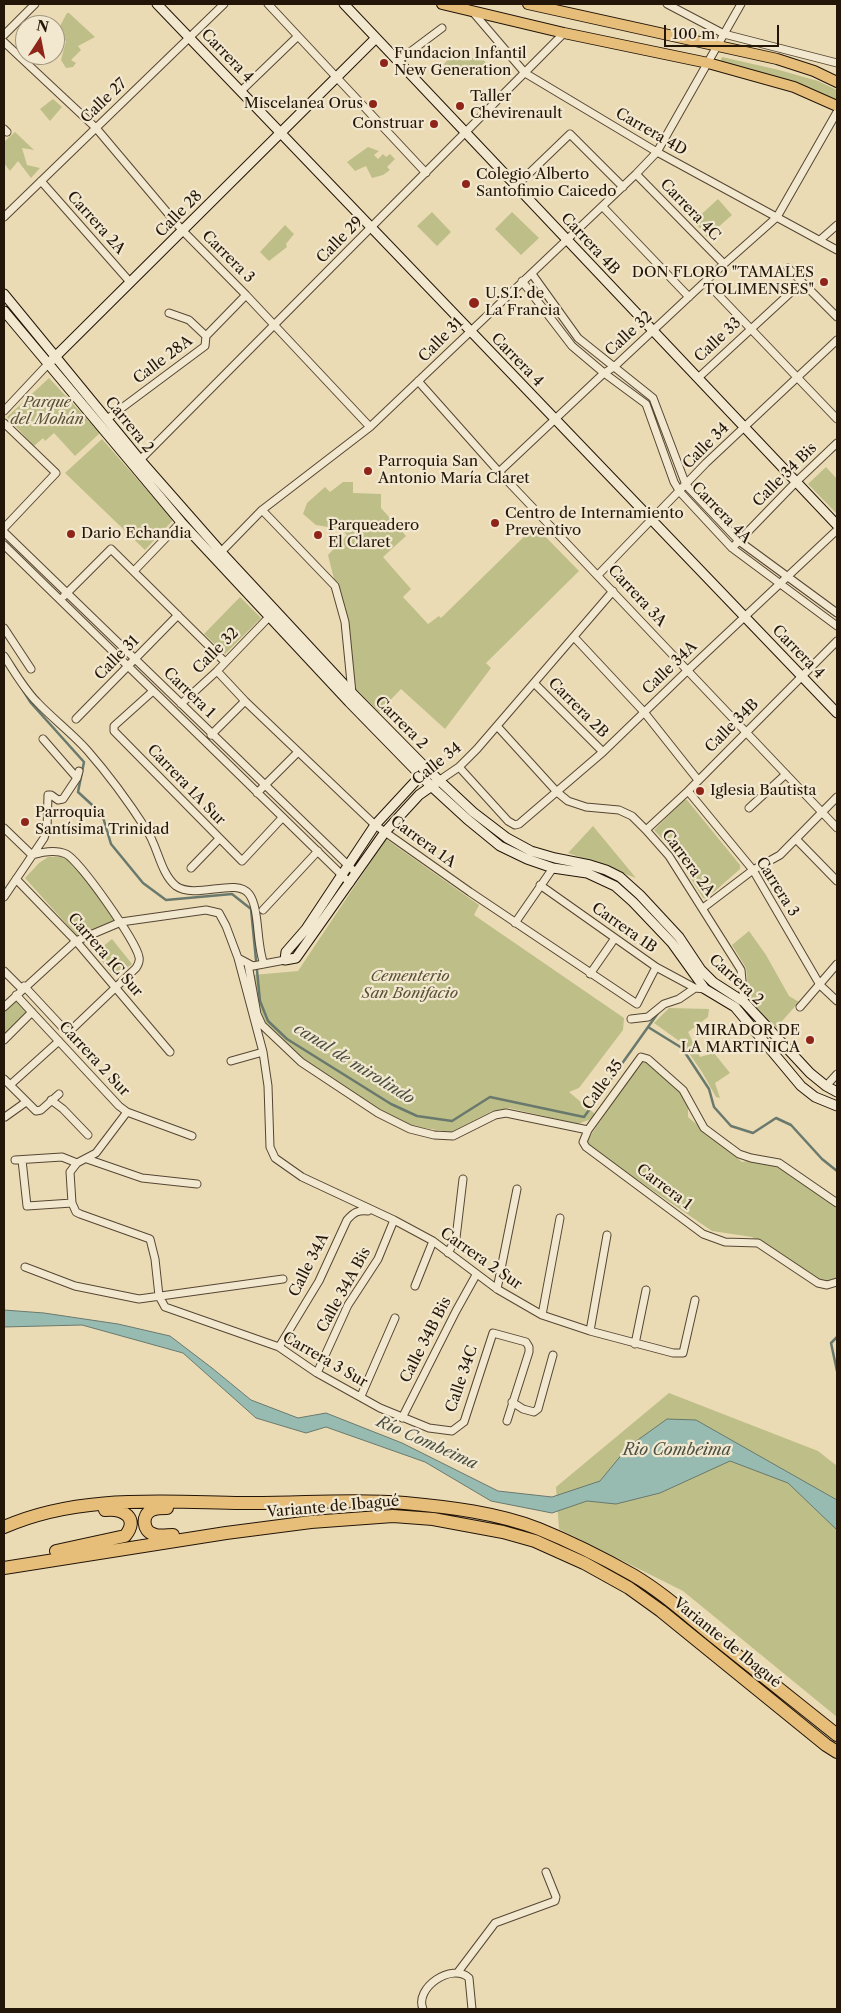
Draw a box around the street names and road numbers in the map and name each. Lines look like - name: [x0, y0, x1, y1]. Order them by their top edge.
- street label: Carrera 4: [197, 26, 257, 86]
- street label: Calle 27: [77, 75, 131, 127]
- street label: Carrera 4D: [612, 104, 690, 160]
- street label: Carrera 4C: [656, 175, 724, 245]
- street label: Calle 28: [152, 187, 206, 241]
- street label: Carrera 2A: [63, 188, 129, 258]
- street label: Carrera 4B: [557, 209, 623, 279]
- street label: Calle 29: [313, 213, 367, 267]
- street label: Carrera 3: [198, 227, 258, 287]
- street label: Calle 32: [602, 308, 656, 360]
- street label: Calle 31: [415, 314, 467, 366]
- street label: Calle 33: [691, 314, 745, 366]
- street label: Carrera 4: [487, 330, 547, 390]
- street label: Calle 28A: [130, 332, 196, 388]
- street label: Carrera 2: [101, 393, 157, 457]
- street label: Calle 34: [679, 419, 733, 473]
- street label: Calle 34 Bis: [749, 439, 821, 511]
- street label: Carrera 4A: [687, 479, 755, 547]
- street label: Carrera 3A: [604, 561, 670, 631]
- street label: Carrera 4: [768, 622, 828, 682]
- street label: Calle 32: [189, 624, 243, 678]
- street label: Calle 31: [91, 632, 143, 684]
- street label: Calle 34A: [639, 638, 701, 698]
- street label: Carrera 1: [159, 664, 219, 722]
- street label: Carrera 2B: [544, 674, 612, 742]
- street label: Carrera 2: [371, 693, 431, 753]
- street label: Calle 34B: [702, 696, 762, 756]
- street label: Calle 34: [409, 739, 465, 789]
- street label: Carrera 1A Sur: [143, 741, 229, 829]
- street label: Carrera 1A: [387, 812, 459, 872]
- street label: Carrera 2A: [658, 826, 718, 900]
- street label: Carrera 3: [752, 854, 802, 920]
- street label: Carrera 1B: [588, 899, 660, 957]
- street label: Carrera 1C Sur: [64, 910, 146, 1000]
- street label: Carrera 2: [705, 951, 767, 1009]
- street label: Carrera 2 Sur: [55, 1018, 133, 1100]
- street label: Calle 35: [579, 1057, 627, 1113]
- street label: Carrera 1: [633, 1160, 695, 1214]
- street label: Carrera 2 Sur: [437, 1224, 525, 1294]
- street label: Calle 34A: [285, 1230, 333, 1300]
- street label: Calle 34A Bis: [313, 1244, 375, 1336]
- street label: Calle 34B Bis: [397, 1294, 455, 1386]
- street label: Carrera 3 Sur: [279, 1328, 371, 1392]
- street label: Calle 34C: [442, 1343, 482, 1415]
- street label: Variante de Ibagué: [266, 1492, 400, 1522]
- street label: Variante de Ibagué: [670, 1594, 784, 1692]

